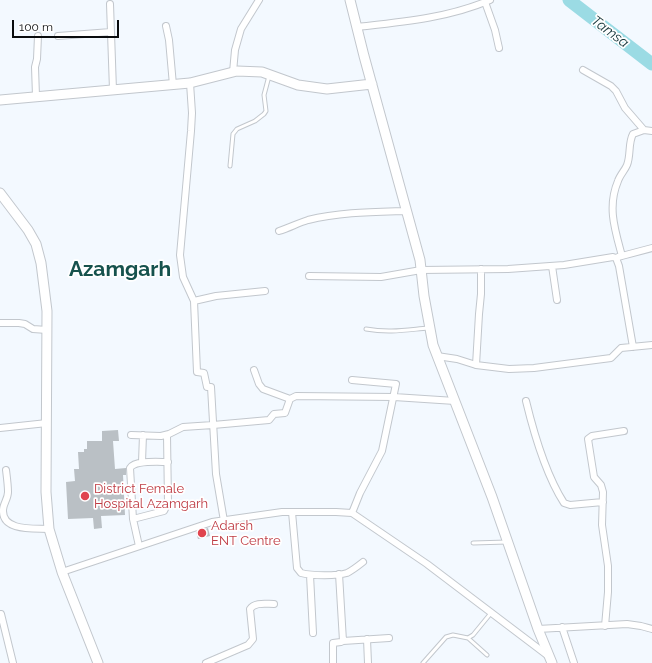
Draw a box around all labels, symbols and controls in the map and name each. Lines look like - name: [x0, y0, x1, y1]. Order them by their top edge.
- scale bar: [14, 12, 121, 38]
- water label: Tamsa: [588, 13, 632, 51]
- text: 100 m: [19, 20, 53, 34]
- district label: Azamgarh: [69, 257, 171, 283]
- place label: District Female Hospital Azamgarh: [94, 481, 208, 512]
- marker: District Female Hospital Azamgarh: [79, 490, 91, 502]
- place label: Adarsh ENT Centre: [211, 518, 281, 549]
- marker: Adarsh ENT Centre: [196, 527, 208, 539]

